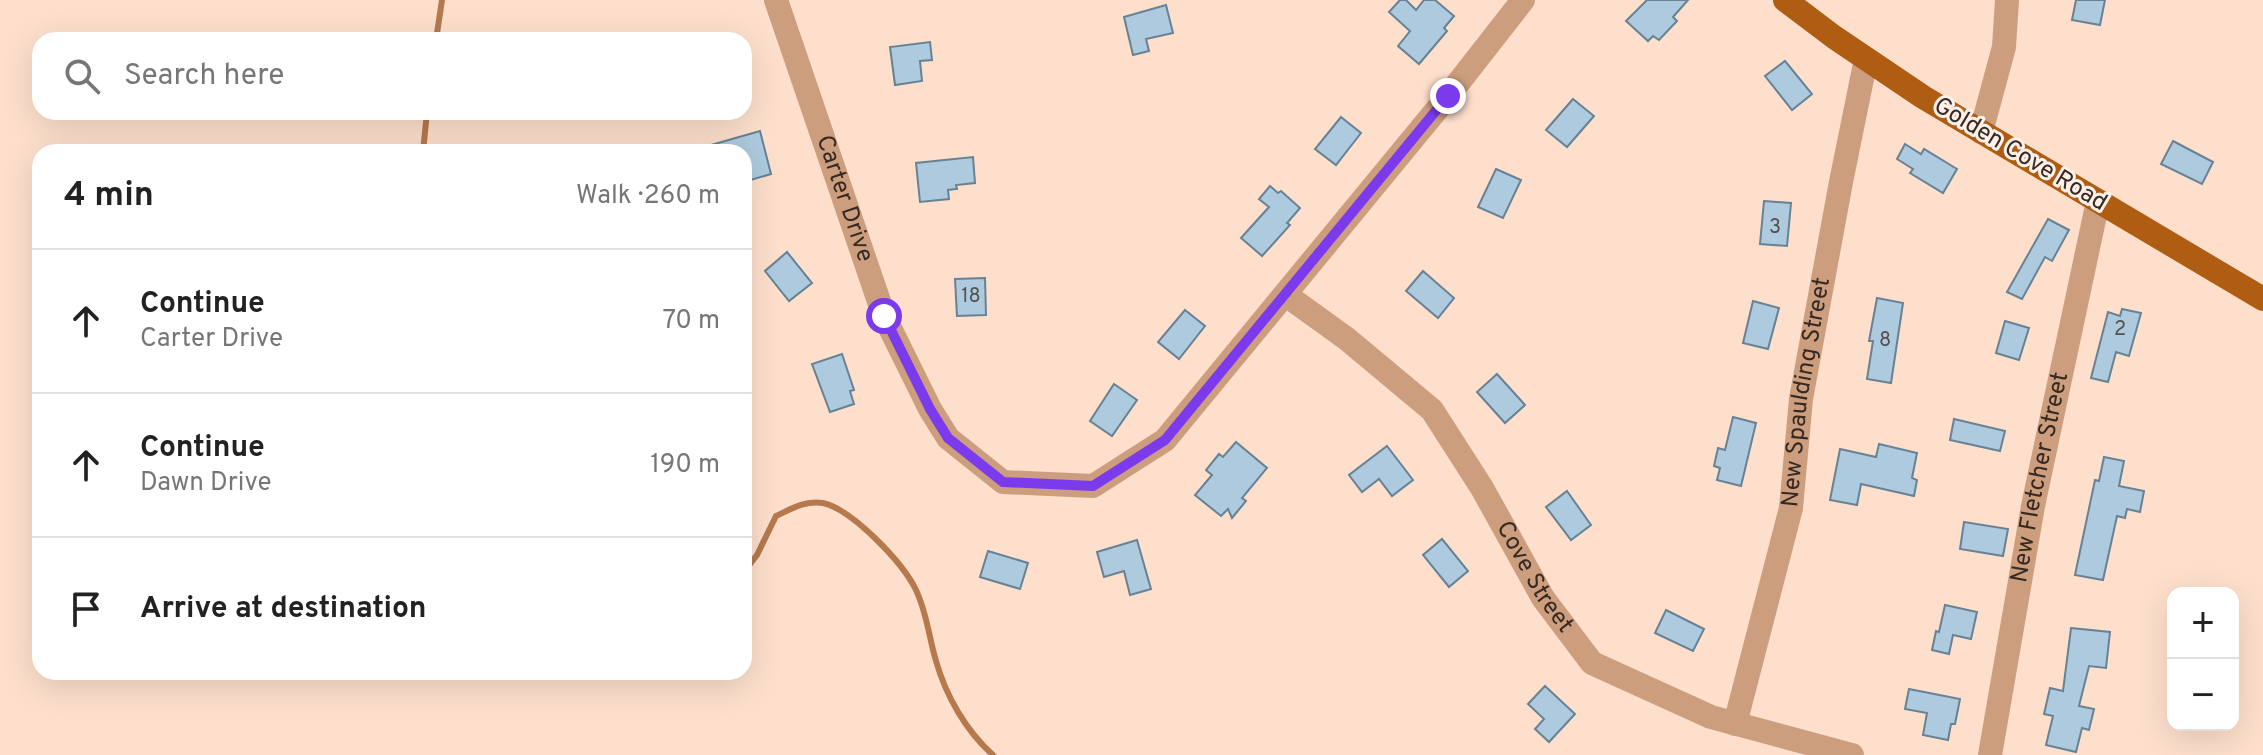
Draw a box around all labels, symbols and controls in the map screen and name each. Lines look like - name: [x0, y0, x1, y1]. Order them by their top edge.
- search box: [32, 32, 752, 120]
- icon: search: [60, 54, 104, 98]
- text: Search here: [124, 58, 284, 95]
- route end: [1430, 78, 1466, 114]
- street label: Golden Cove Road: [1928, 91, 2112, 219]
- street label: Carter Drive: [808, 131, 879, 266]
- text: 4 min: [64, 175, 154, 218]
- text: Walk · 260 m: [576, 180, 720, 213]
- house number: 3: [1769, 215, 1781, 241]
- street label: New Spaulding Street: [1776, 275, 1838, 509]
- house number: 18: [961, 284, 981, 310]
- text: Continue: [140, 286, 265, 323]
- route start: [866, 298, 902, 334]
- icon: ahead: [64, 299, 108, 343]
- text: 70 m: [662, 305, 720, 338]
- house number: 2: [2114, 317, 2126, 343]
- text: Carter Drive: [140, 323, 283, 356]
- house number: 8: [1879, 328, 1891, 354]
- street label: New Fletcher Street: [2005, 370, 2076, 585]
- text: Continue: [140, 430, 265, 467]
- icon: ahead: [64, 443, 108, 487]
- text: 190 m: [650, 449, 720, 482]
- text: Dawn Drive: [140, 467, 272, 500]
- street label: Cove Street: [1489, 516, 1579, 639]
- icon: arrive: [64, 587, 108, 631]
- map controls: [2167, 587, 2239, 731]
- button: +: [2167, 587, 2239, 659]
- text: Arrive at destination: [140, 591, 426, 628]
- button: −: [2167, 659, 2239, 731]

